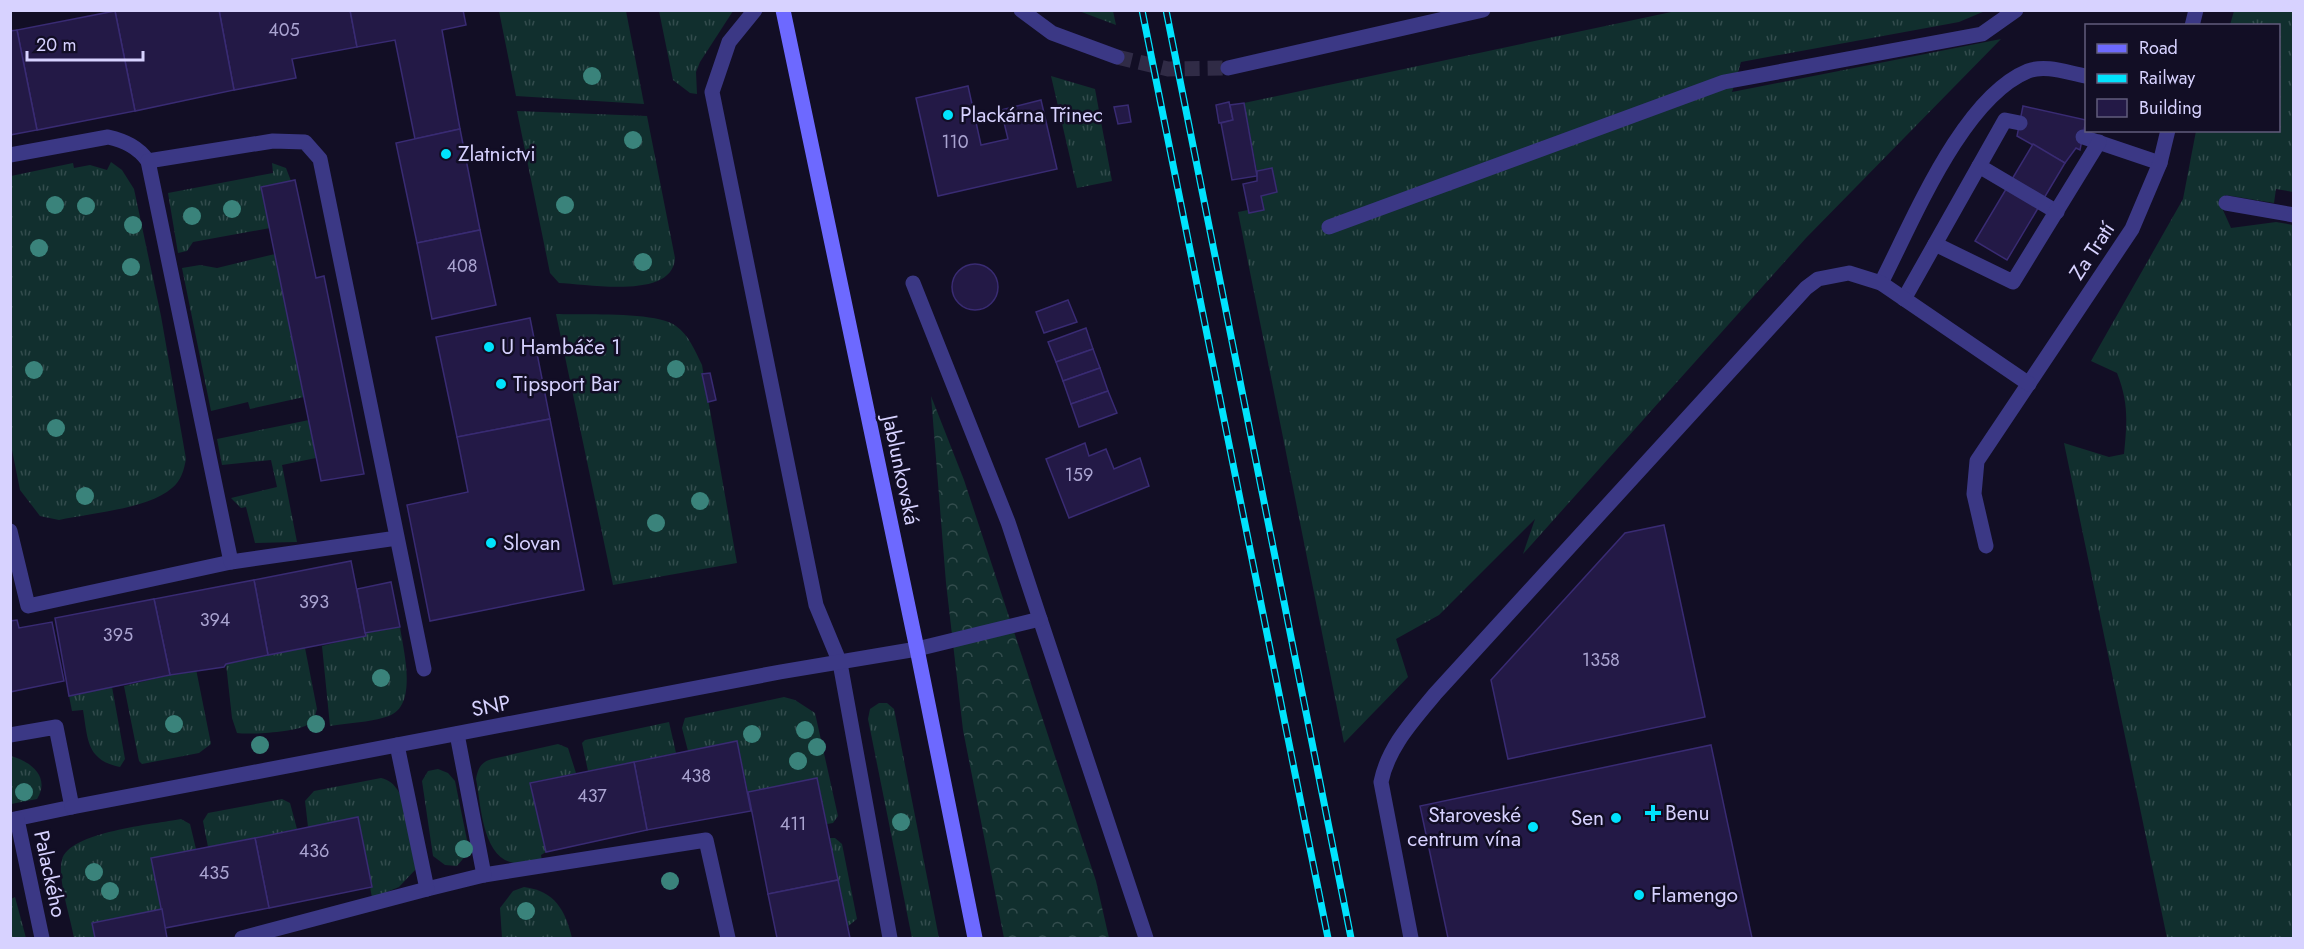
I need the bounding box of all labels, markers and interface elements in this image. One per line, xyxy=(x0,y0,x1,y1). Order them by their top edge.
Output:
house number: 405 xyxy=(268,17,300,43)
scale bar xyxy=(27,24,142,62)
legend xyxy=(2085,24,2280,132)
text: 20 m xyxy=(36,32,76,58)
text: Road xyxy=(2139,35,2178,61)
text: Railway xyxy=(2139,65,2195,91)
text: Building xyxy=(2139,95,2202,121)
place label: Plackárna Třinec xyxy=(960,100,1103,130)
marker: Plackárna Třinec xyxy=(941,108,955,122)
house number: 110 xyxy=(942,129,969,155)
place label: Zlatnictvi xyxy=(458,139,536,169)
marker: Zlatnictvi xyxy=(439,147,453,161)
street label: Za Tratí xyxy=(2062,215,2123,286)
house number: 408 xyxy=(446,253,478,279)
place label: U Hambáče 1 xyxy=(501,332,621,362)
marker: U Hambáče 1 xyxy=(482,340,496,354)
place label: Tipsport Bar xyxy=(513,369,620,399)
marker: Tipsport Bar xyxy=(494,377,508,391)
street label: Jablunkovská xyxy=(874,410,927,528)
house number: 159 xyxy=(1065,462,1093,488)
place label: Slovan xyxy=(503,528,561,558)
marker: Slovan xyxy=(484,536,498,550)
house number: 393 xyxy=(299,589,329,615)
house number: 394 xyxy=(200,607,230,633)
house number: 395 xyxy=(103,622,133,648)
house number: 1358 xyxy=(1582,647,1620,673)
street label: SNP xyxy=(469,688,513,724)
house number: 438 xyxy=(681,763,711,789)
house number: 437 xyxy=(577,783,607,809)
place label: Benu xyxy=(1665,798,1710,828)
place label: Staroveské centrum vína xyxy=(1407,800,1521,854)
place label: Sen xyxy=(1571,803,1604,833)
marker: Benu xyxy=(1646,806,1660,820)
house number: 411 xyxy=(780,811,806,837)
marker: Sen xyxy=(1609,811,1623,825)
marker: Staroveské centrum vína xyxy=(1526,820,1540,834)
street label: Palackého xyxy=(26,828,74,920)
house number: 436 xyxy=(299,838,329,864)
house number: 435 xyxy=(199,860,229,886)
place label: Flamengo xyxy=(1651,880,1738,910)
marker: Flamengo xyxy=(1632,888,1646,902)

